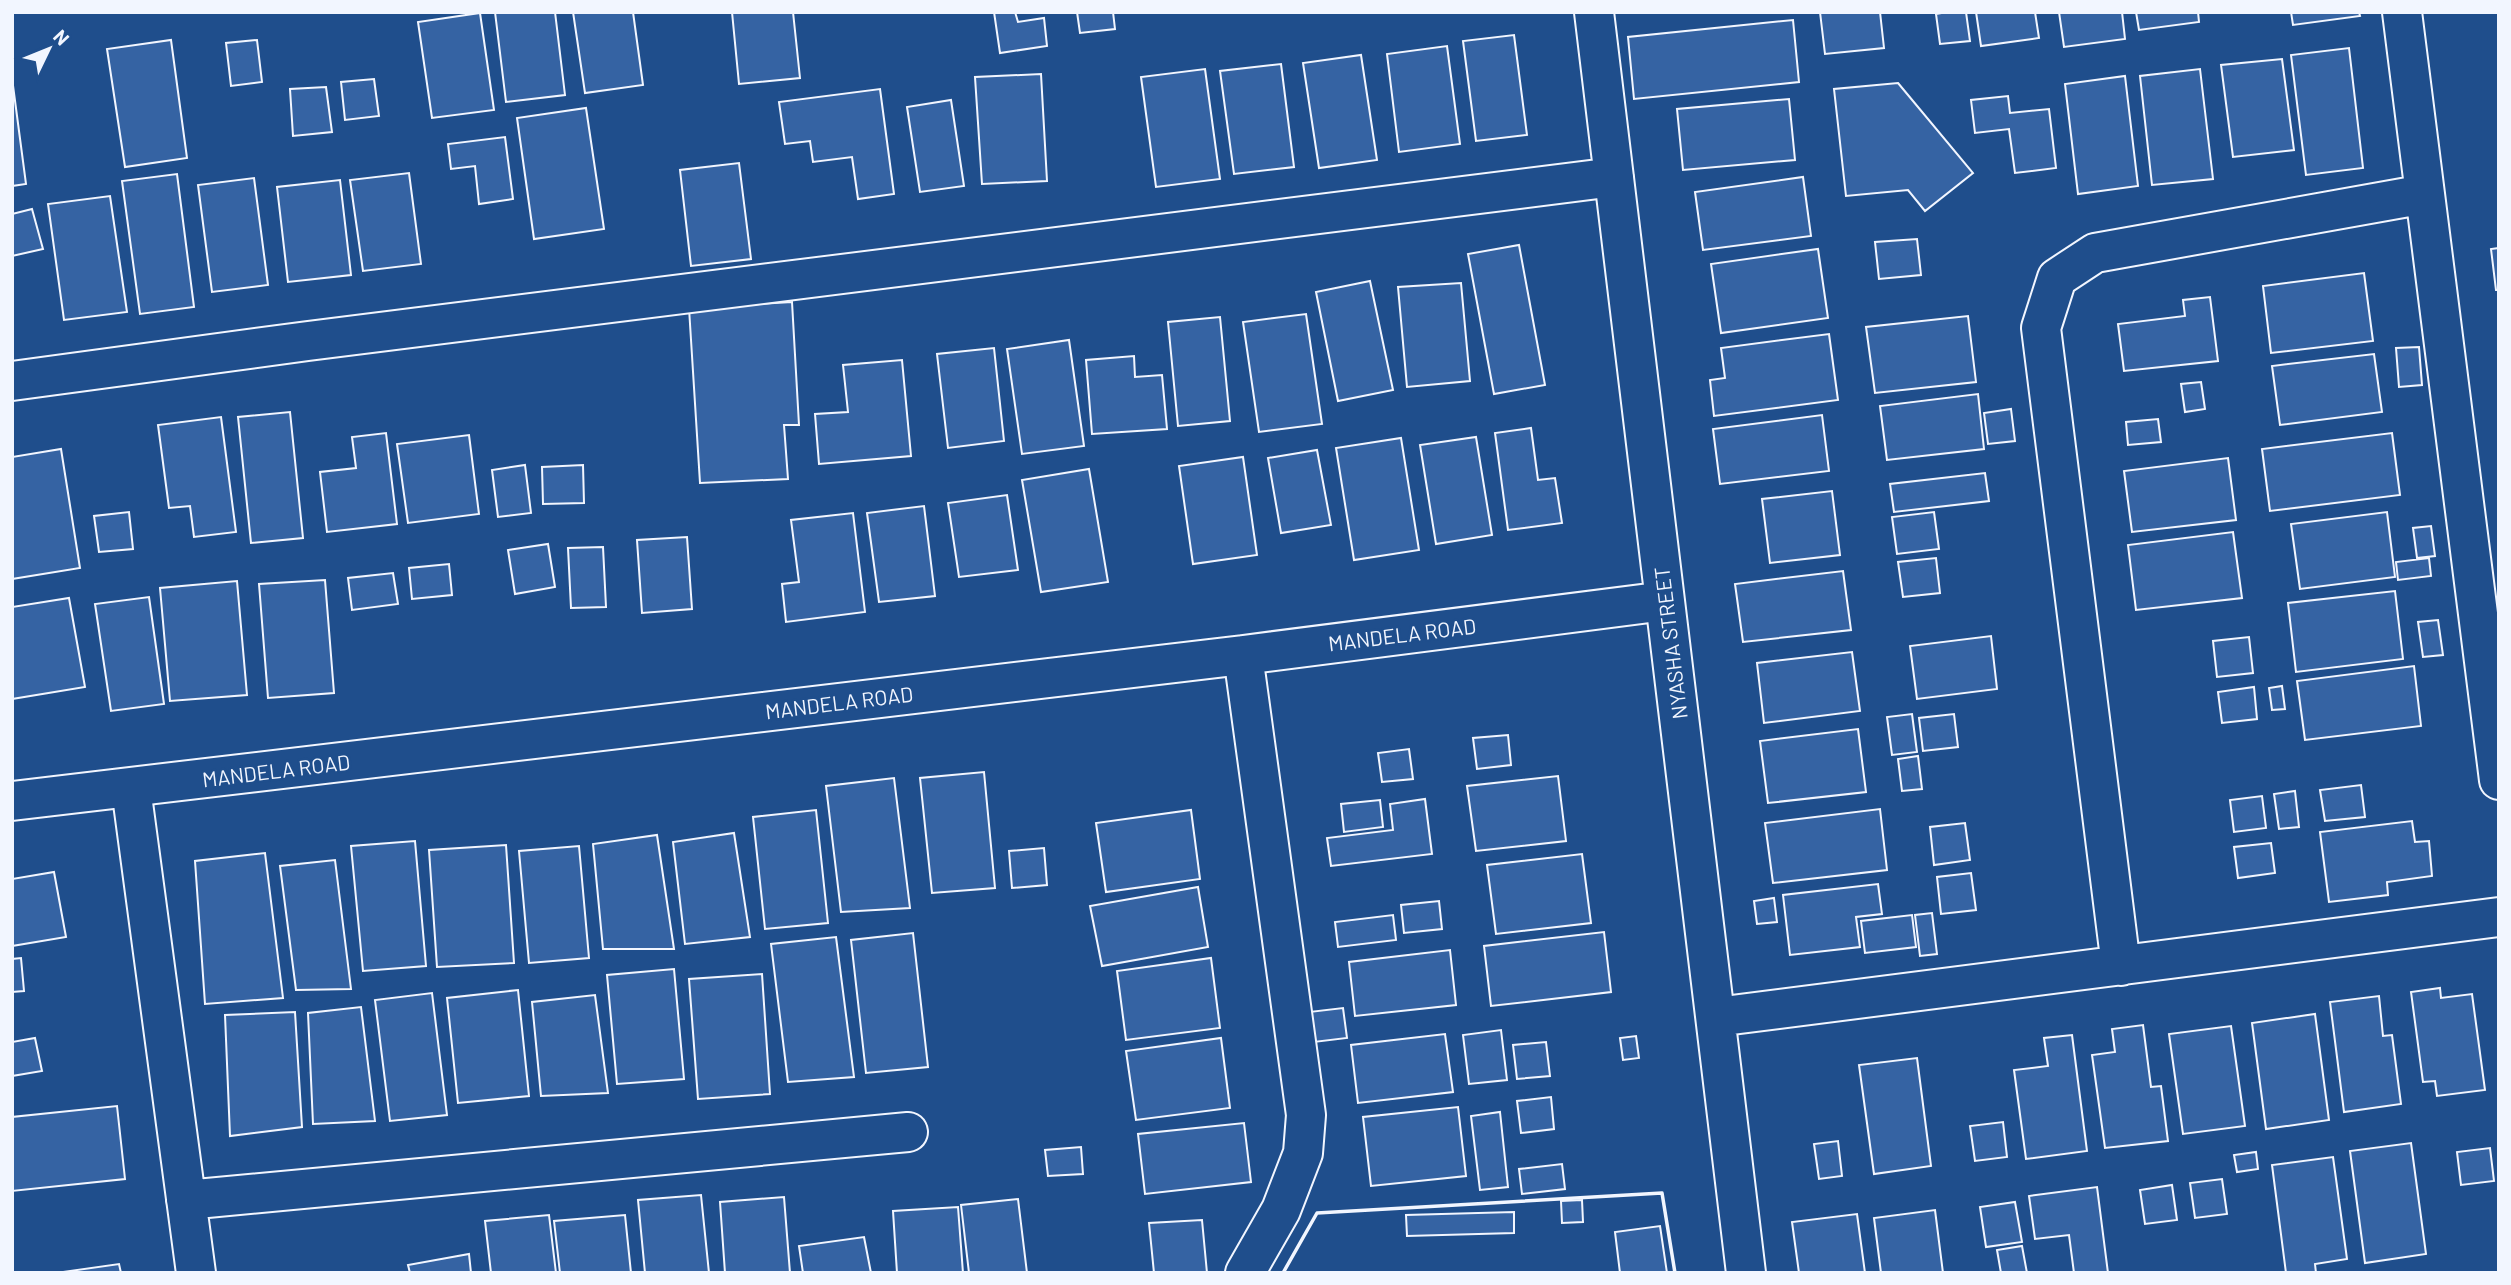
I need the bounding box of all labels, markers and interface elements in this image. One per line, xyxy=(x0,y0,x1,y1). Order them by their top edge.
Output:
north arrow xyxy=(14,14,84,84)
text: N xyxy=(49,25,75,50)
street label: NYASHA STREET xyxy=(1648,565,1692,721)
street label: MANDELA ROAD xyxy=(1327,613,1477,655)
street label: MANDELA ROAD xyxy=(764,681,914,723)
street label: MANDELA ROAD xyxy=(201,749,351,791)

